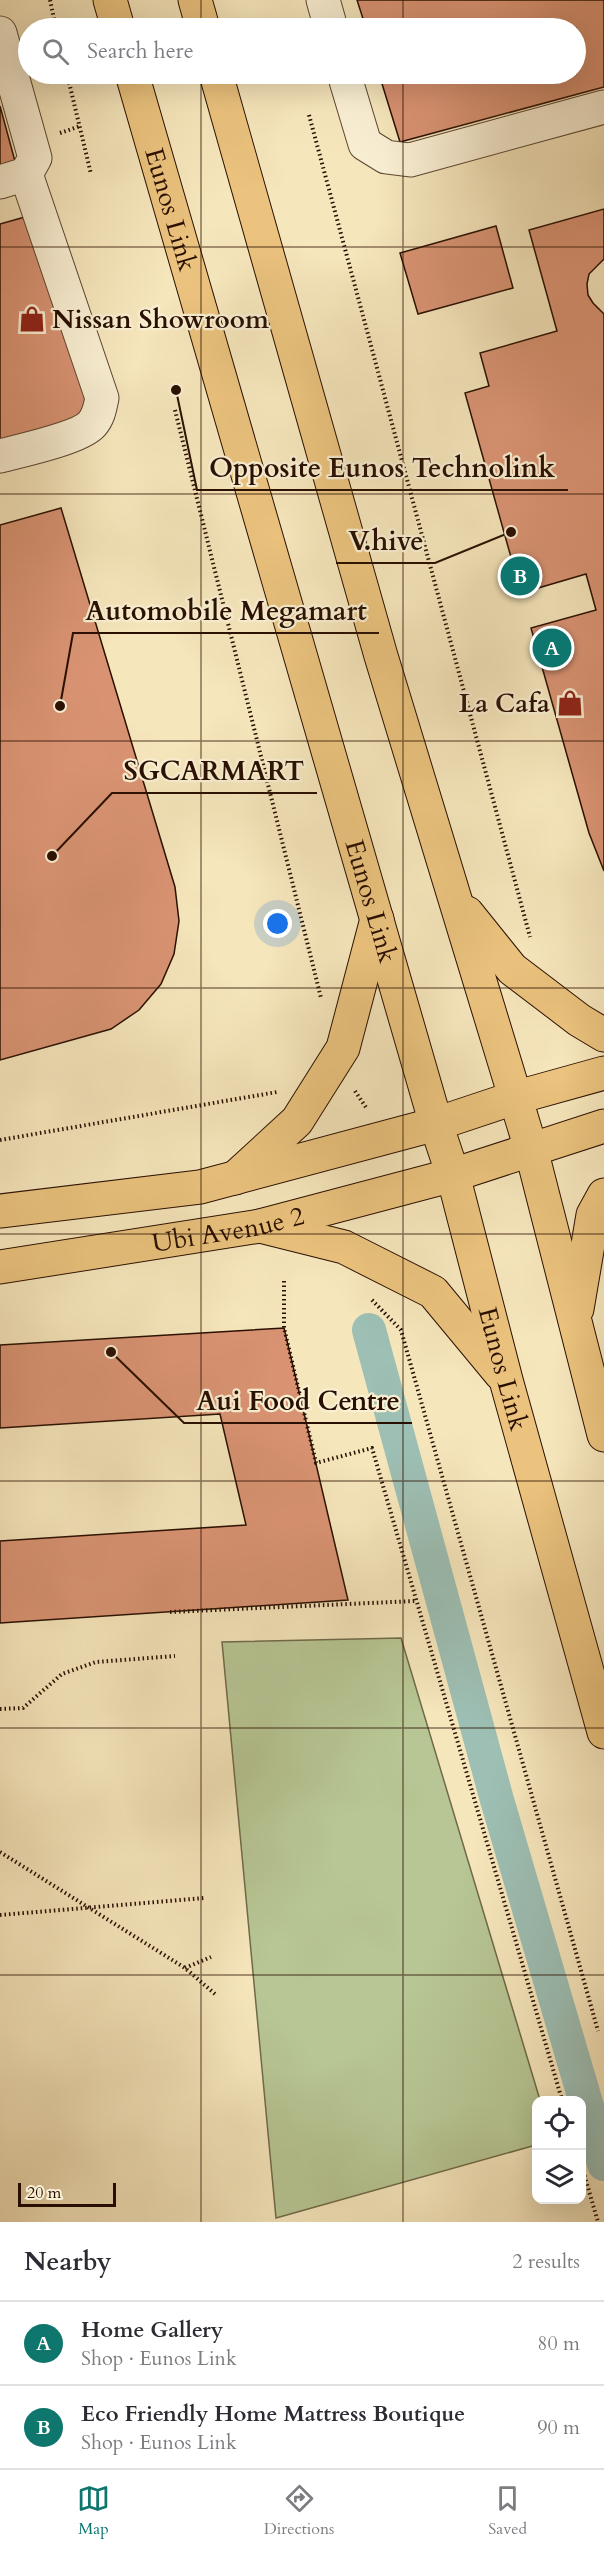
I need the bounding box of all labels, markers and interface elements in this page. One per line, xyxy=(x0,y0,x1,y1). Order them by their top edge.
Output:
search box xyxy=(18,18,586,84)
icon: search xyxy=(39,35,72,68)
text: Search here xyxy=(87,36,194,66)
street label: Eunos Link xyxy=(136,144,205,275)
place label: Nissan Showroom xyxy=(52,302,269,337)
shop icon: Nissan Showroom xyxy=(17,304,47,334)
callout: Opposite Eunos Technolink xyxy=(197,445,568,490)
text: Opposite Eunos Technolink xyxy=(209,450,555,487)
callout: V.hive xyxy=(336,518,435,563)
text: V.hive xyxy=(348,523,424,560)
pin: B xyxy=(500,554,540,598)
callout: Automobile Megamart xyxy=(73,588,379,633)
text: Automobile Megamart xyxy=(85,593,367,630)
pin: A xyxy=(532,626,572,670)
place label: La Cafa xyxy=(459,686,550,721)
shop icon: La Cafa xyxy=(555,688,585,718)
callout: SGCARMART xyxy=(112,748,317,793)
text: SGCARMART xyxy=(124,753,304,790)
street label: Eunos Link xyxy=(337,835,405,967)
your location xyxy=(263,909,292,938)
street label: Ubi Avenue 2 xyxy=(149,1198,308,1261)
street label: Eunos Link xyxy=(470,1303,536,1435)
callout: Aui Food Centre xyxy=(184,1378,412,1423)
text: Aui Food Centre xyxy=(196,1383,400,1420)
map controls xyxy=(532,2096,586,2204)
button: locate xyxy=(532,2096,586,2150)
button: layers xyxy=(532,2150,586,2204)
scale bar xyxy=(18,2180,116,2208)
text: 20 m xyxy=(27,2182,61,2204)
text: Nearby xyxy=(24,2244,112,2279)
text: 2 results xyxy=(512,2248,580,2275)
text: Home Gallery xyxy=(81,2315,223,2345)
text: A xyxy=(36,2330,51,2357)
text: 80 m xyxy=(537,2330,580,2357)
text: Shop · Eunos Link xyxy=(81,2345,237,2372)
text: Eco Friendly Home Mattress Boutique xyxy=(81,2399,465,2429)
text: B xyxy=(36,2414,51,2441)
text: 90 m xyxy=(537,2414,580,2441)
text: Shop · Eunos Link xyxy=(81,2429,237,2456)
tab: Map xyxy=(77,2482,110,2540)
tab: Directions xyxy=(264,2482,334,2540)
tab: Saved xyxy=(488,2482,527,2540)

